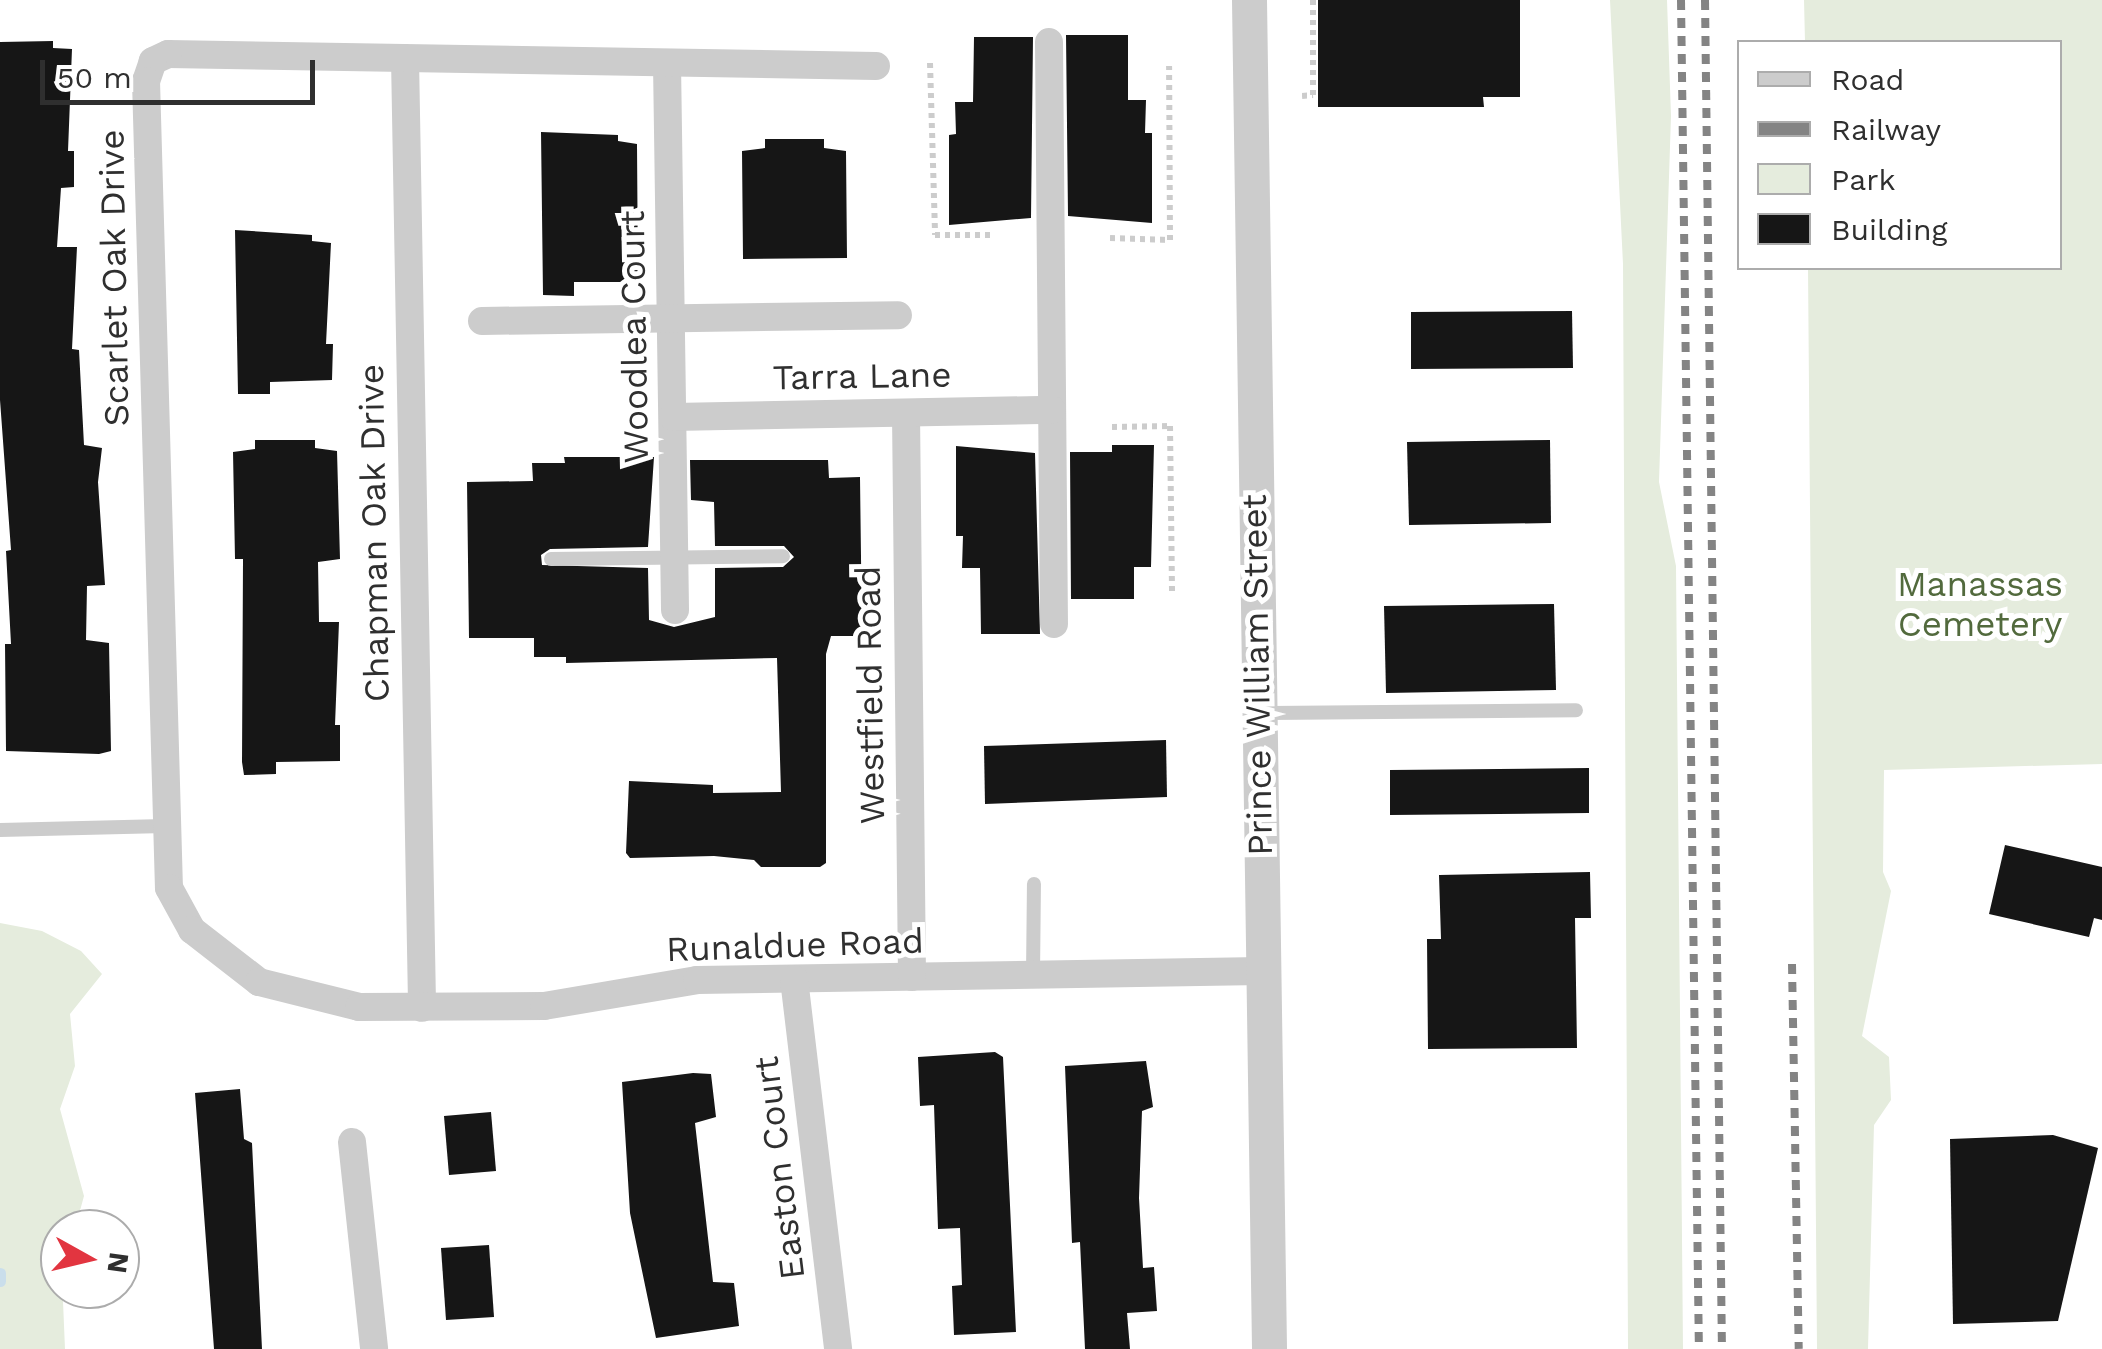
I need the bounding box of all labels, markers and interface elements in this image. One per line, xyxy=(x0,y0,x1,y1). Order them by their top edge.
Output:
scale bar xyxy=(45,40,320,102)
legend xyxy=(1737,40,2062,270)
text: 50 m xyxy=(57,60,132,95)
text: Road xyxy=(1831,62,1904,97)
text: Railway xyxy=(1831,112,1941,147)
street label: Scarlet Oak Drive xyxy=(90,129,138,427)
text: Park xyxy=(1831,162,1896,197)
street label: Woodlea Court xyxy=(611,210,657,464)
text: Building xyxy=(1831,212,1948,247)
street label: Tarra Lane xyxy=(772,353,952,399)
street label: Chapman Oak Drive xyxy=(350,363,398,703)
street label: Prince William Street xyxy=(1233,493,1281,857)
park label: Manassas Cemetery xyxy=(1897,563,2063,645)
street label: Westfield Road xyxy=(847,565,893,825)
street label: Runaldue Road xyxy=(665,920,925,970)
street label: Easton Court xyxy=(744,1054,814,1282)
north arrow xyxy=(40,1209,140,1309)
text: N xyxy=(100,1250,136,1276)

